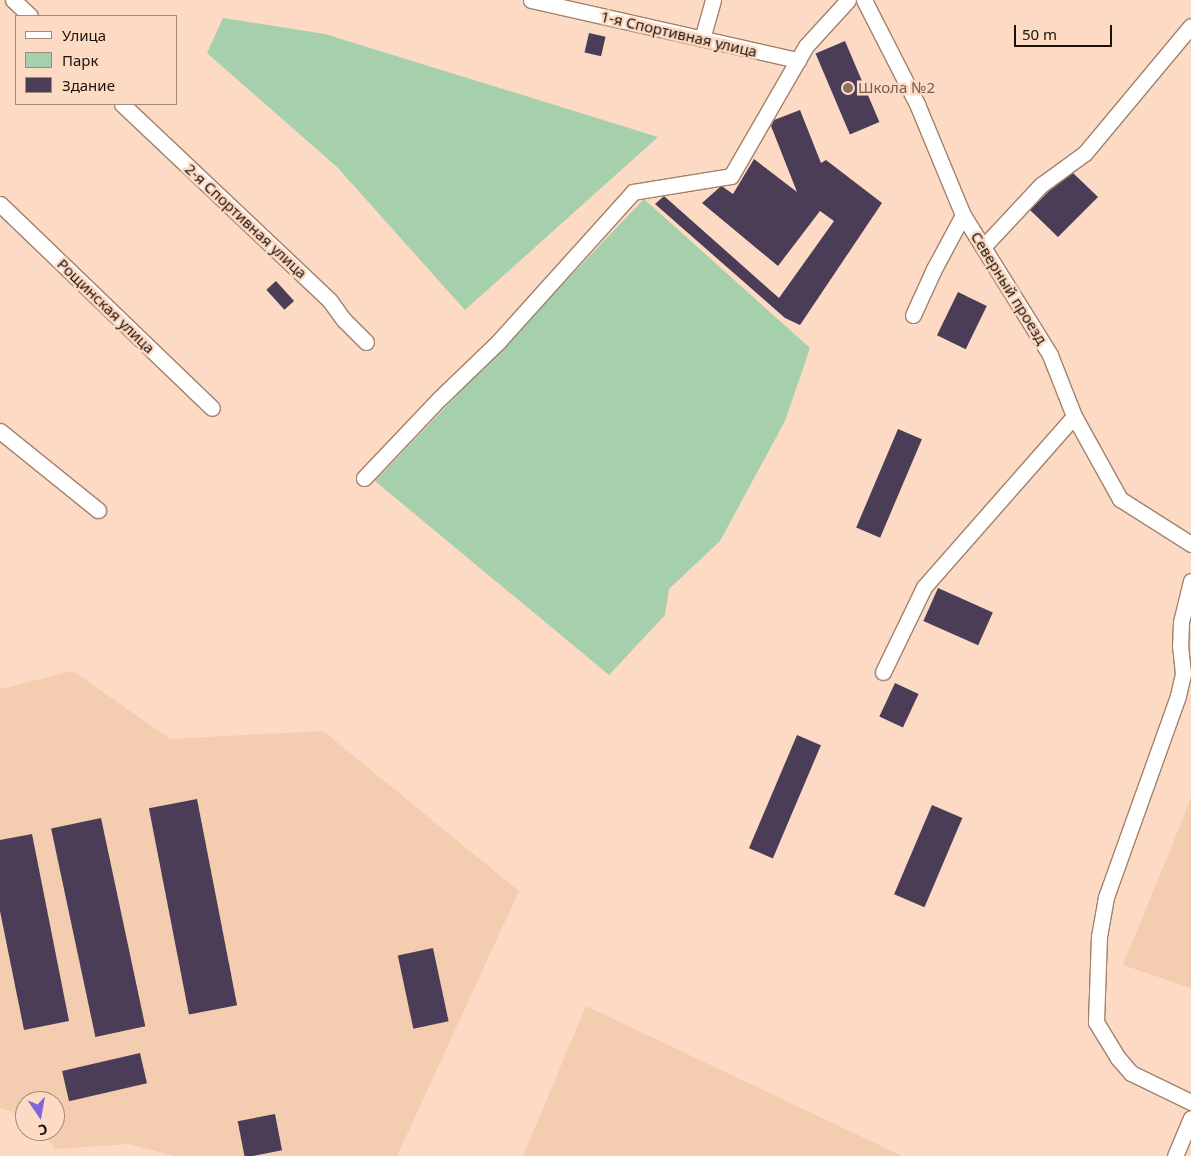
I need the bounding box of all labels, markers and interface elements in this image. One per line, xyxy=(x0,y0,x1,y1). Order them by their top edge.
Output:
street label: 1-я Спортивная улица xyxy=(599,7,759,61)
legend xyxy=(15,15,178,105)
scale bar xyxy=(1016,15,1114,47)
text: 50 m xyxy=(1022,24,1057,44)
text: Улица xyxy=(62,25,106,45)
text: Парк xyxy=(62,50,98,70)
text: Здание xyxy=(62,75,115,95)
place label: Школа №2 xyxy=(858,79,935,97)
marker: Школа №2 xyxy=(842,82,854,94)
street label: 2-я Спортивная улица xyxy=(181,160,311,282)
street label: Северный проезд xyxy=(967,228,1051,348)
street label: Рощинская улица xyxy=(54,255,158,357)
north arrow xyxy=(15,1091,65,1141)
text: С xyxy=(37,1120,49,1140)

